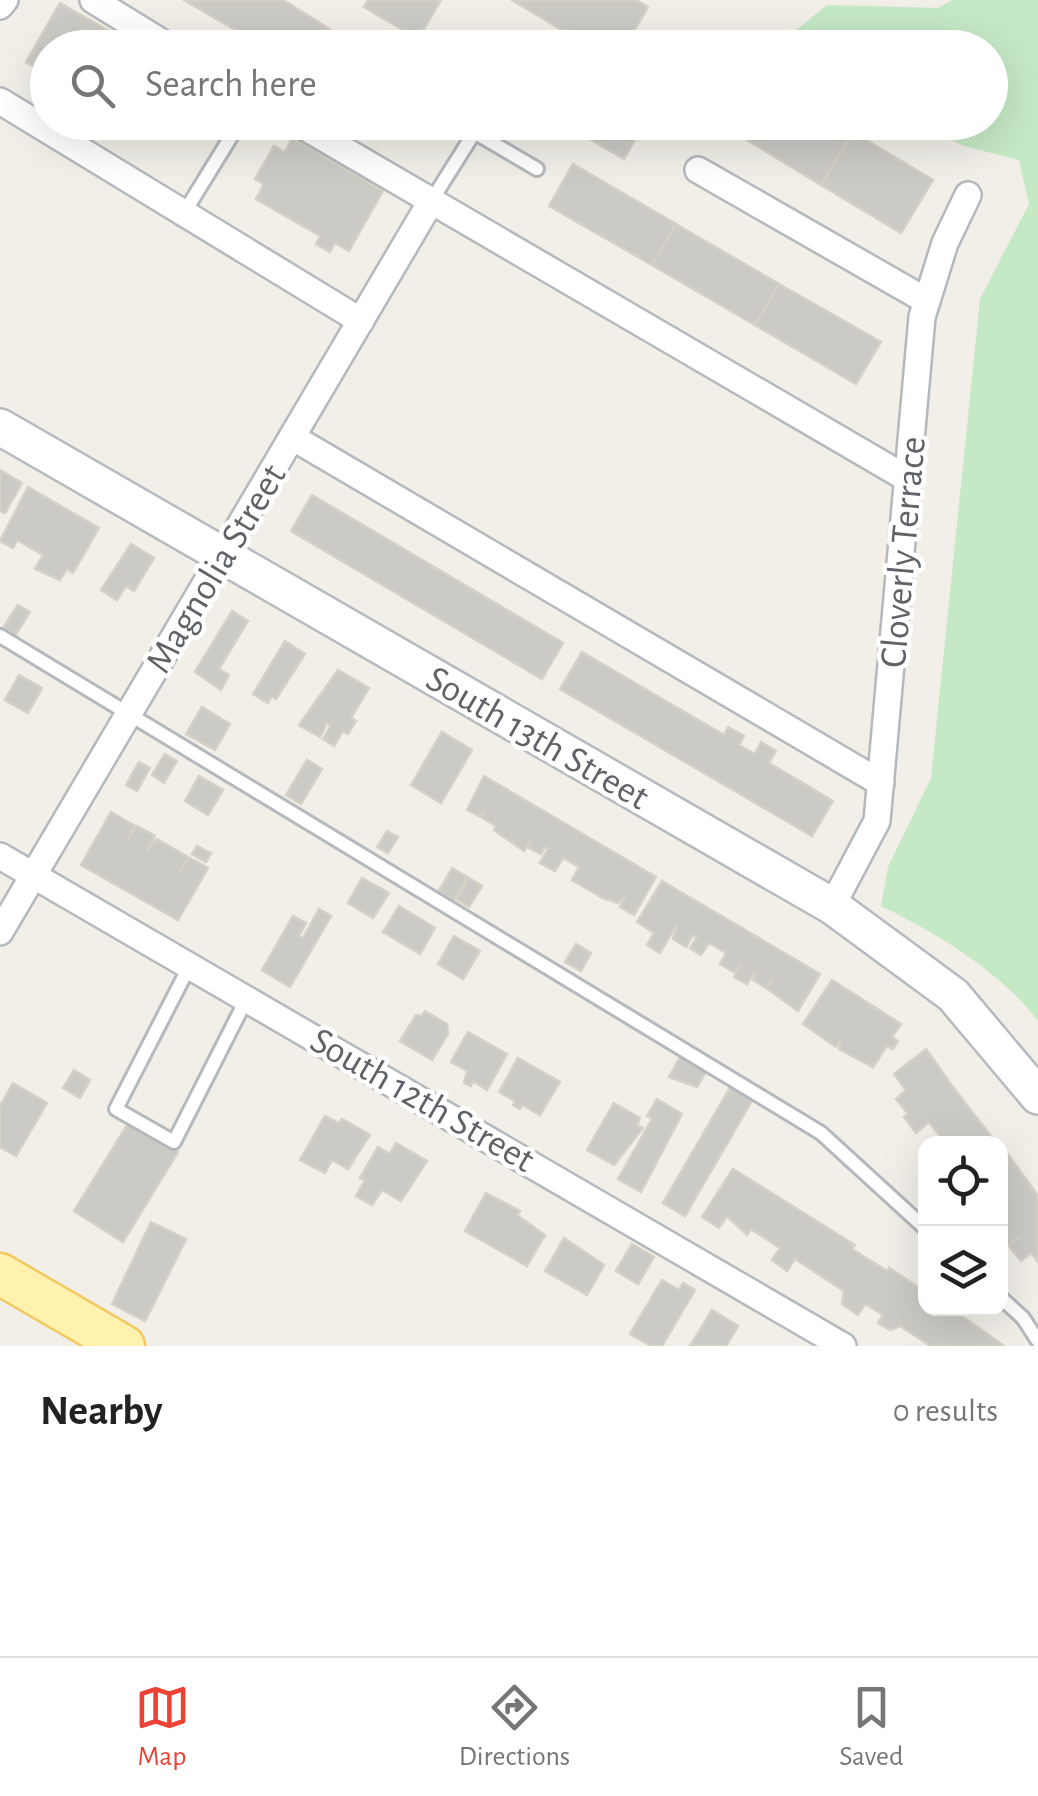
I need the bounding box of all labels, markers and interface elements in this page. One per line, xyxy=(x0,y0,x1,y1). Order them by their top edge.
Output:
search box xyxy=(30,30,1008,140)
icon: search xyxy=(65,58,120,113)
text: Search here xyxy=(145,66,317,104)
street label: Cloverly Terrace xyxy=(875,435,933,669)
street label: Magnolia Street xyxy=(140,458,294,680)
street label: South 13th Street xyxy=(419,660,655,818)
street label: South 12th Street xyxy=(304,1021,540,1180)
map controls xyxy=(918,1136,1008,1316)
button: locate xyxy=(918,1136,1008,1226)
button: layers xyxy=(918,1226,1008,1316)
text: Nearby xyxy=(40,1390,163,1432)
text: 0 results xyxy=(893,1395,998,1427)
tab: Map xyxy=(135,1680,190,1774)
tab: Directions xyxy=(459,1680,570,1774)
tab: Saved xyxy=(839,1680,903,1774)

